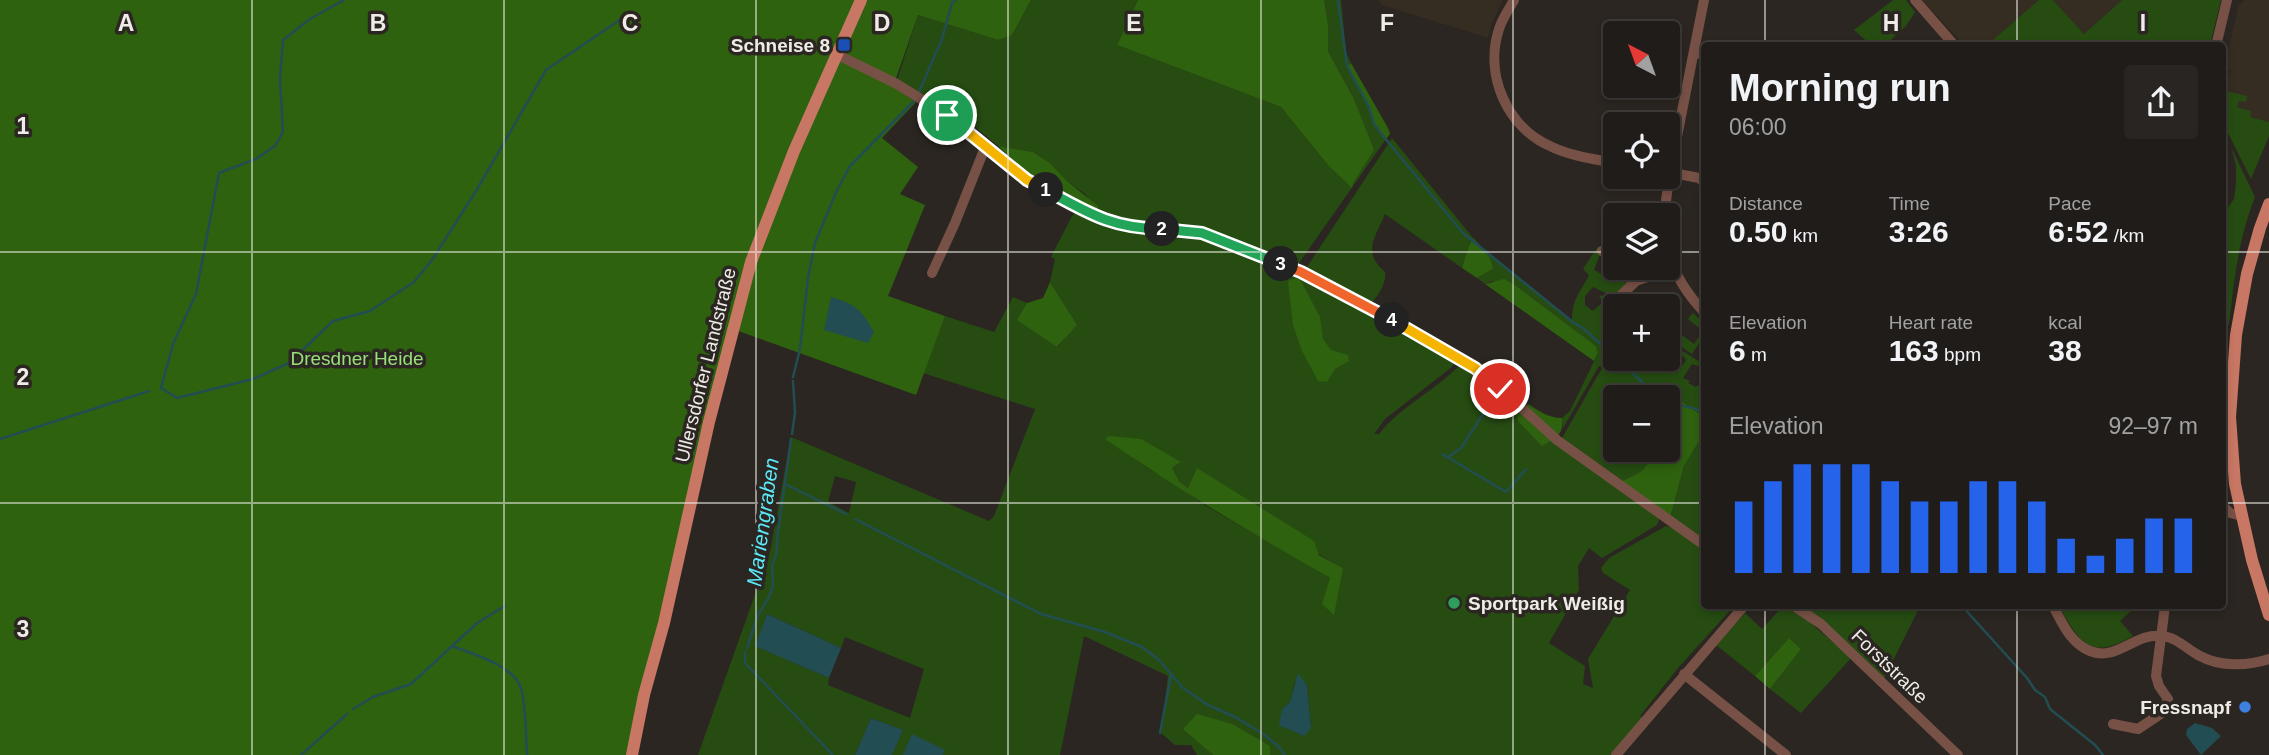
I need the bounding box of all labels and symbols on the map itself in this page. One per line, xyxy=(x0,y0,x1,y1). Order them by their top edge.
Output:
text: A xyxy=(118,10,134,36)
text: B xyxy=(370,10,386,36)
text: C xyxy=(622,10,638,36)
text: D xyxy=(874,10,890,36)
text: E xyxy=(1126,10,1142,36)
text: F xyxy=(1380,10,1394,36)
text: H xyxy=(1883,10,1899,36)
text: I xyxy=(2140,10,2146,36)
north arrow xyxy=(1603,21,1680,98)
place label: Schneise 8 xyxy=(731,35,830,56)
marker: Schneise 8 xyxy=(836,37,852,53)
pin xyxy=(917,85,977,145)
text: 1 xyxy=(17,113,30,139)
pin: 1 xyxy=(1028,172,1064,208)
pin: 2 xyxy=(1144,212,1180,246)
pin: 3 xyxy=(1264,246,1298,282)
street label: Ullersdorfer Landstraße xyxy=(671,266,740,464)
pin: 4 xyxy=(1374,302,1410,338)
park label: Dresdner Heide xyxy=(290,348,424,369)
pin xyxy=(1470,359,1530,419)
text: 2 xyxy=(17,364,29,390)
water label: Mariengraben xyxy=(742,456,783,588)
place label: Sportpark Weißig xyxy=(1468,593,1625,614)
marker: Sportpark Weißig xyxy=(1446,595,1462,611)
text: 3 xyxy=(17,616,29,642)
street label: Forststraße xyxy=(1847,625,1932,708)
place label: Fressnapf xyxy=(2140,697,2232,718)
marker: Fressnapf xyxy=(2237,699,2253,715)

